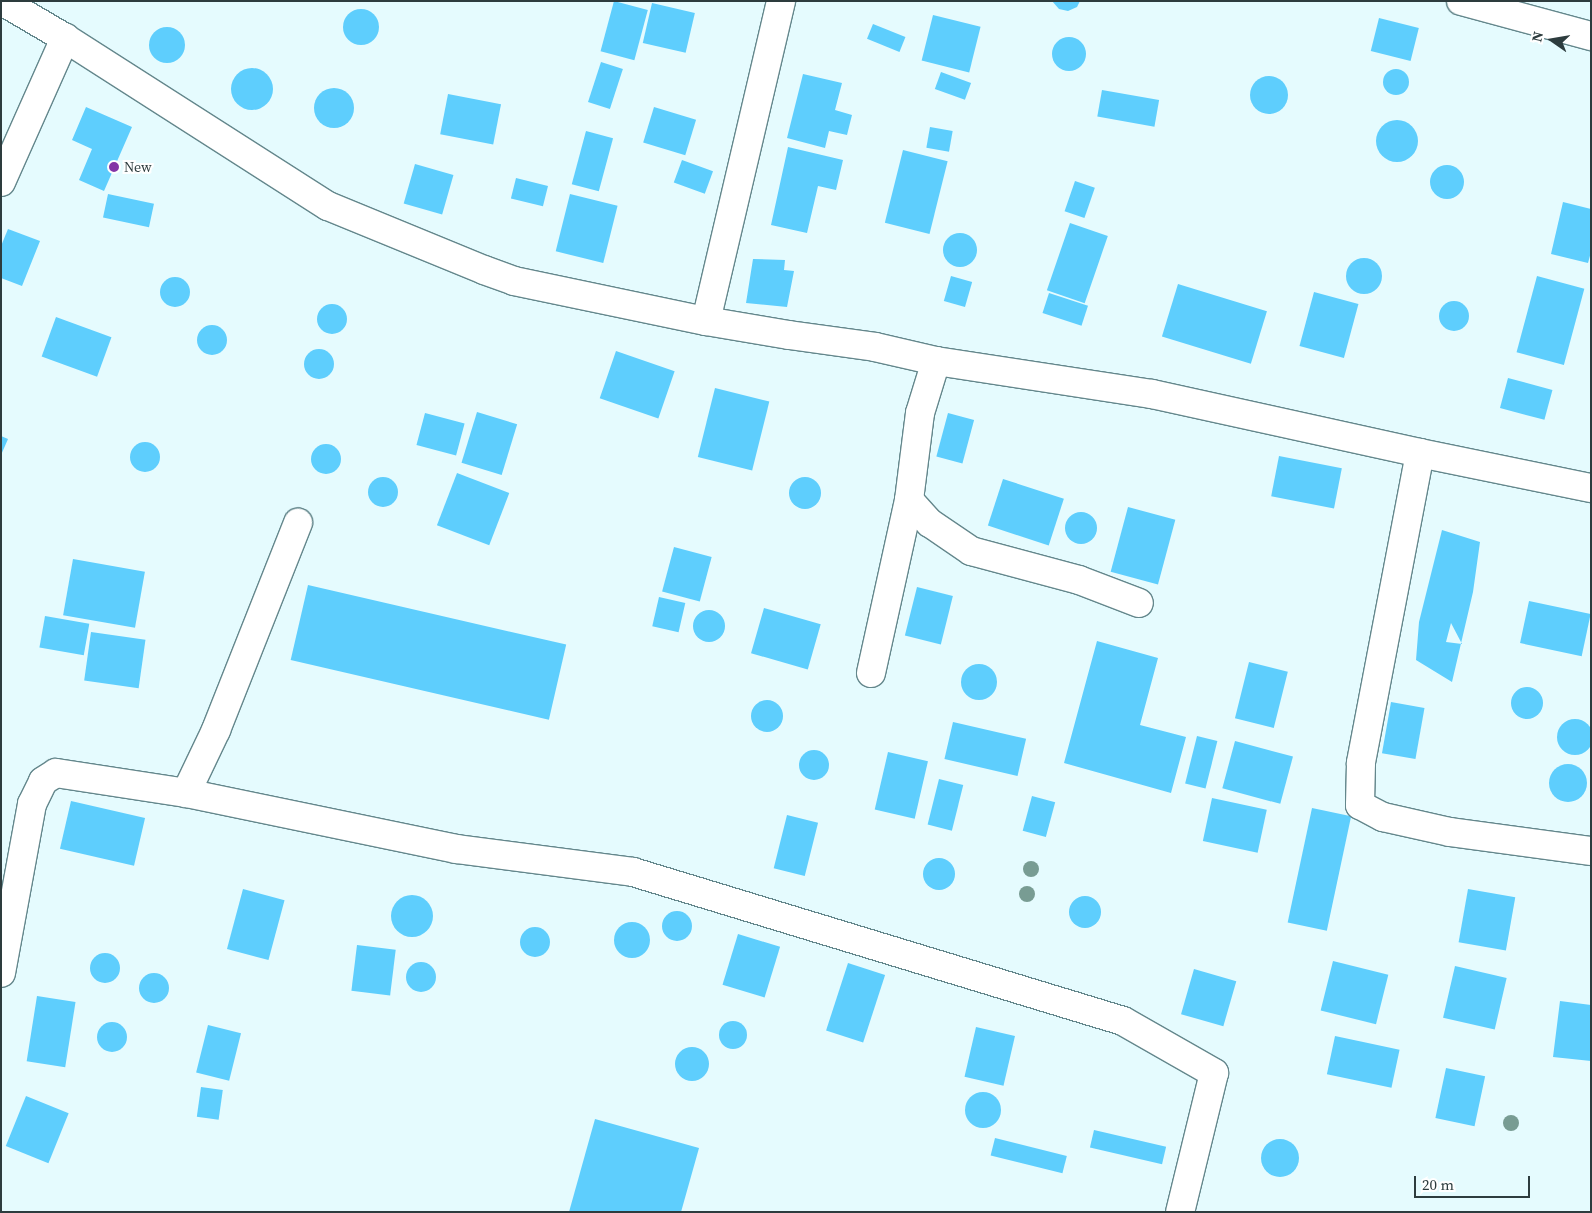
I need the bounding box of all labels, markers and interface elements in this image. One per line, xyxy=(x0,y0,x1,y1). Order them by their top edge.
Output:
north arrow xyxy=(1527,15,1577,65)
text: N xyxy=(1526,29,1548,44)
place label: New xyxy=(124,159,152,175)
marker: New xyxy=(108,161,120,173)
scale bar xyxy=(1417,1166,1533,1198)
text: 20 m xyxy=(1422,1174,1454,1195)

